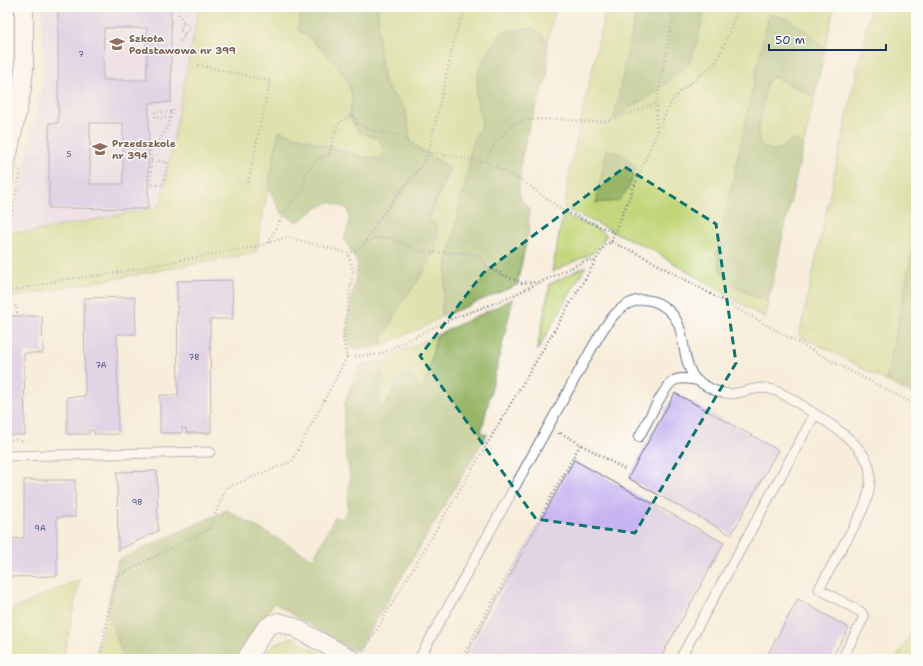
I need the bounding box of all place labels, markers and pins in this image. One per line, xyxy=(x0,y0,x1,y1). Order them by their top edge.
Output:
place label: Szkoła Podstawowa nr 399 xyxy=(129,32,236,57)
school or university icon: Szkoła Podstawowa nr 399 xyxy=(108,35,126,53)
place label: Przedszkole nr 394 xyxy=(112,137,176,162)
school or university icon: Przedszkole nr 394 xyxy=(91,140,109,158)

